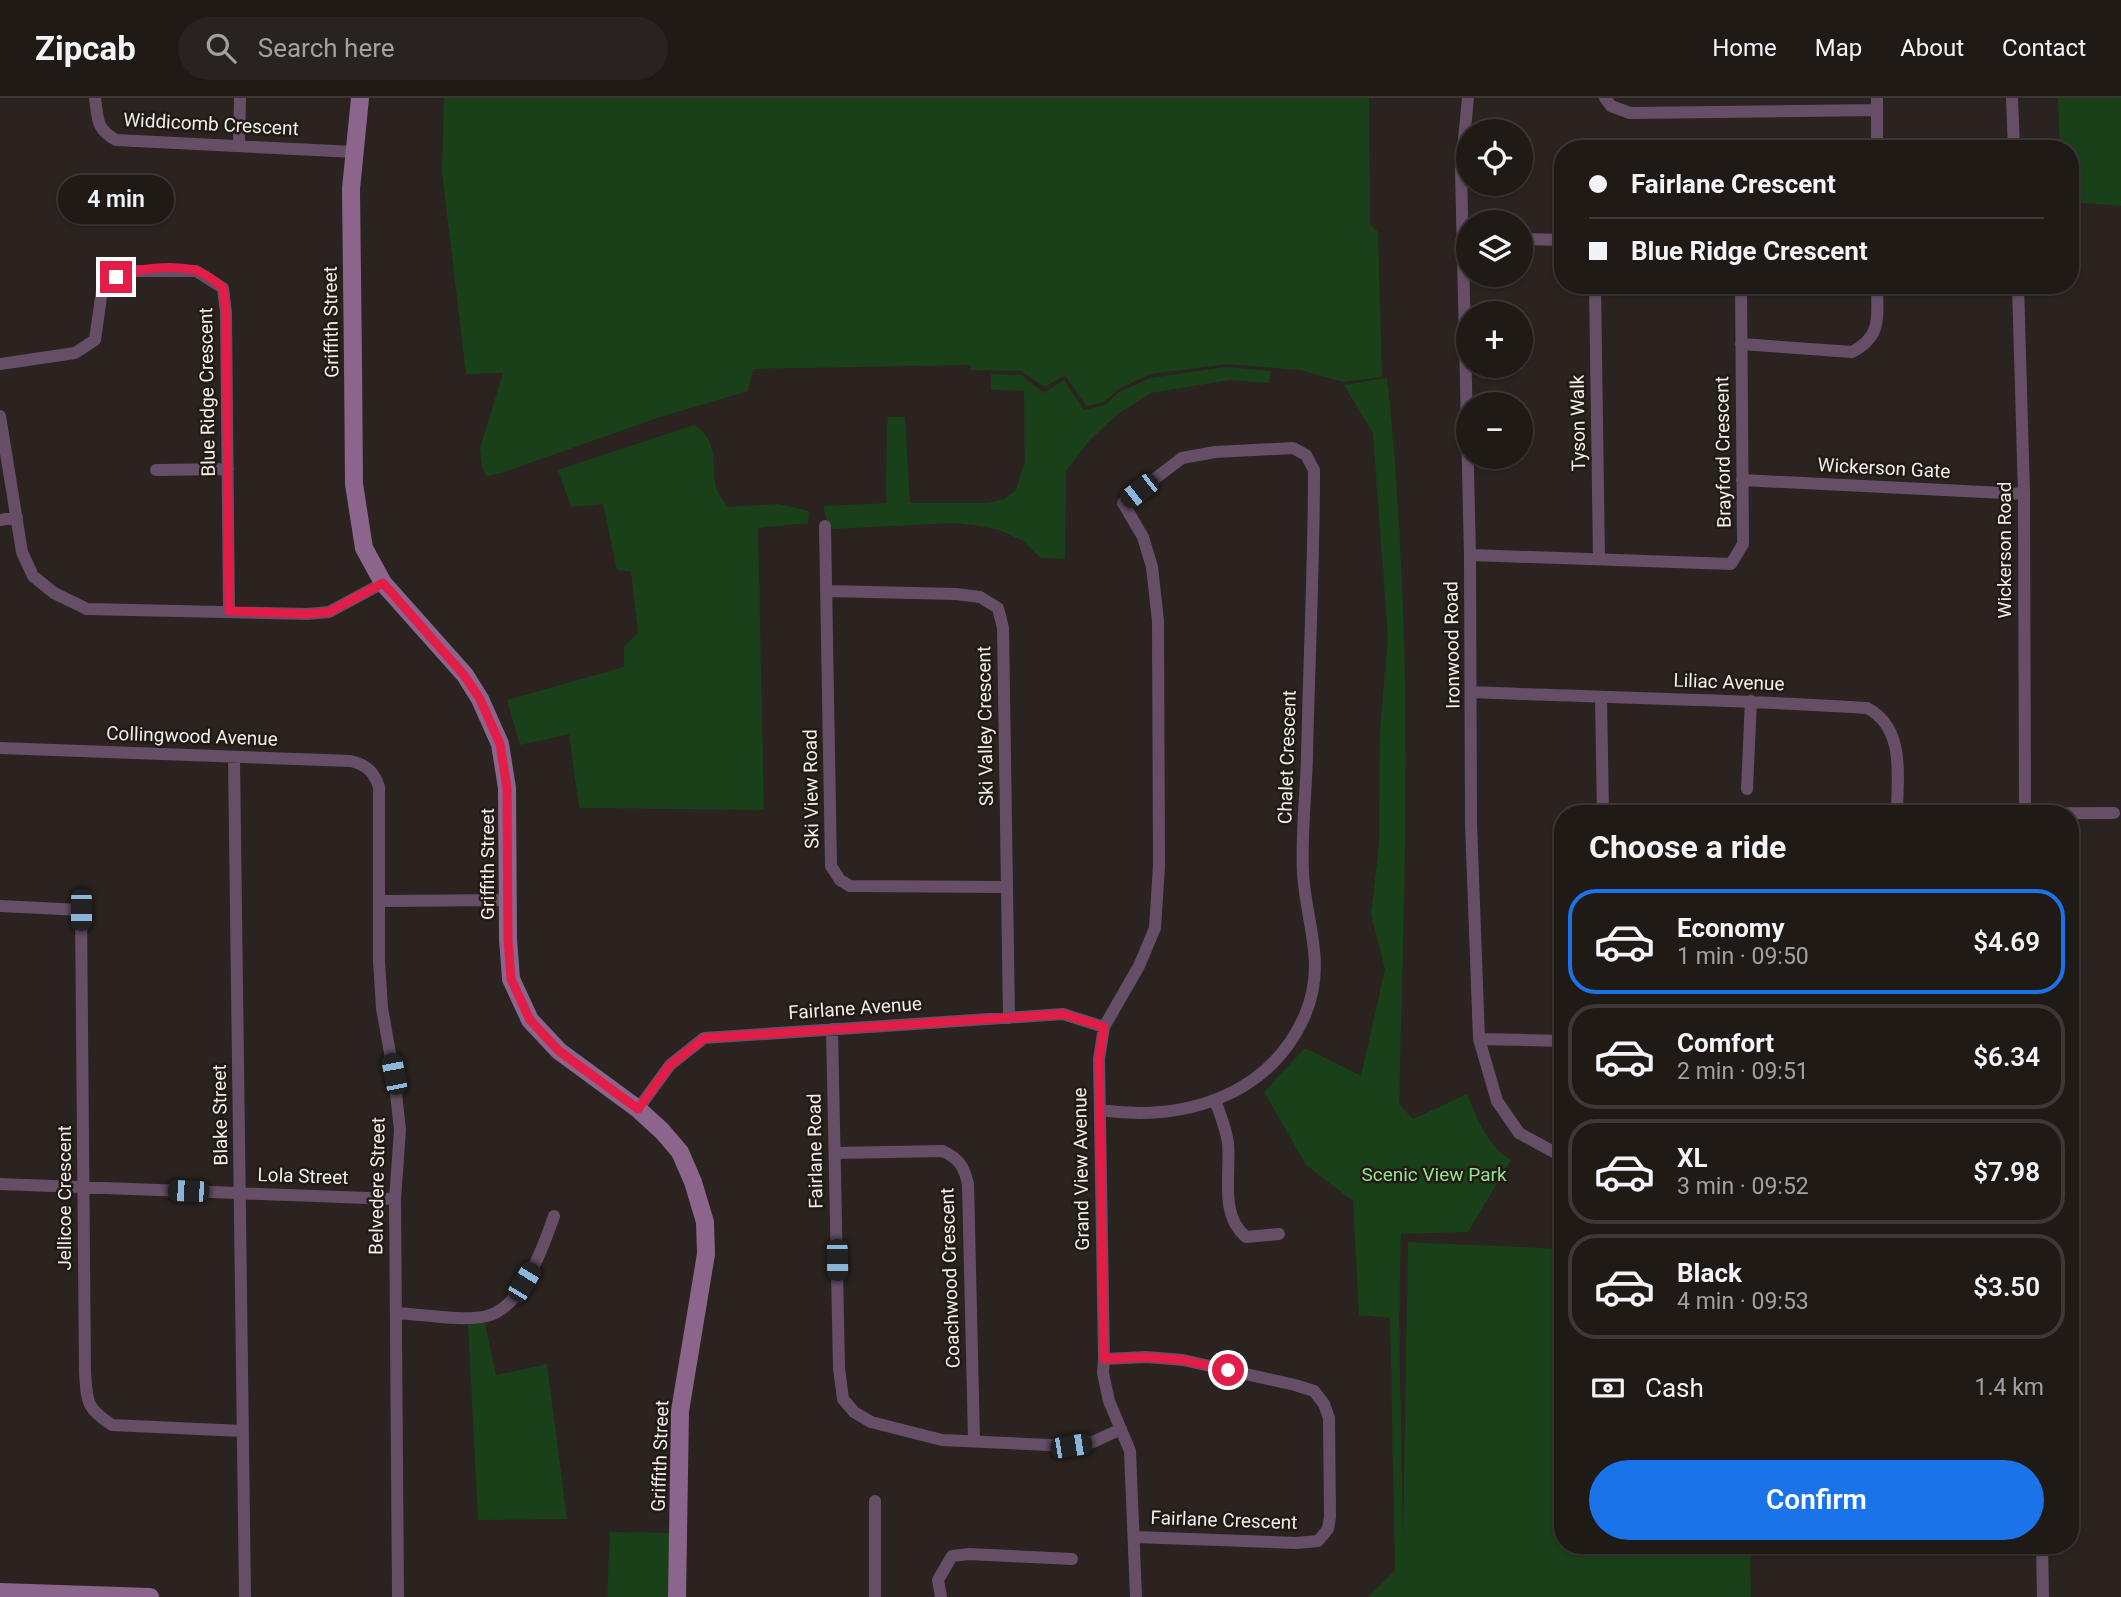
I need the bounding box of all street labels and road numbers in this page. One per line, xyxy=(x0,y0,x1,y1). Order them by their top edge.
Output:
street label: Widdicomb Crescent xyxy=(123,108,299,140)
street label: Griffith Street xyxy=(319,266,343,378)
street label: Blue Ridge Crescent xyxy=(194,307,220,477)
street label: Tyson Walk xyxy=(1566,374,1590,472)
street label: Brayford Crescent xyxy=(1710,376,1736,528)
street label: Wickerson Gate xyxy=(1817,453,1951,483)
street label: Wickerson Road xyxy=(1993,482,2016,618)
street label: Ironwood Road xyxy=(1439,581,1465,709)
street label: Ski Valley Crescent xyxy=(972,646,998,806)
street label: Liliac Avenue xyxy=(1673,669,1785,695)
street label: Chalet Crescent xyxy=(1273,690,1301,824)
street label: Collingwood Avenue xyxy=(106,722,278,750)
street label: Ski View Road xyxy=(798,729,824,849)
street label: Griffith Street xyxy=(476,808,499,920)
street label: Fairlane Avenue xyxy=(787,992,923,1024)
street label: Blake Street xyxy=(208,1064,232,1166)
street label: Grand View Avenue xyxy=(1068,1087,1094,1251)
street label: Fairlane Road xyxy=(802,1093,828,1209)
street label: Belvedere Street xyxy=(364,1117,390,1255)
street label: Jellicoe Crescent xyxy=(53,1125,76,1271)
street label: Lola Street xyxy=(257,1163,349,1189)
street label: Coachwood Crescent xyxy=(935,1187,965,1369)
street label: Griffith Street xyxy=(647,1400,673,1512)
street label: Fairlane Crescent xyxy=(1150,1506,1298,1534)

